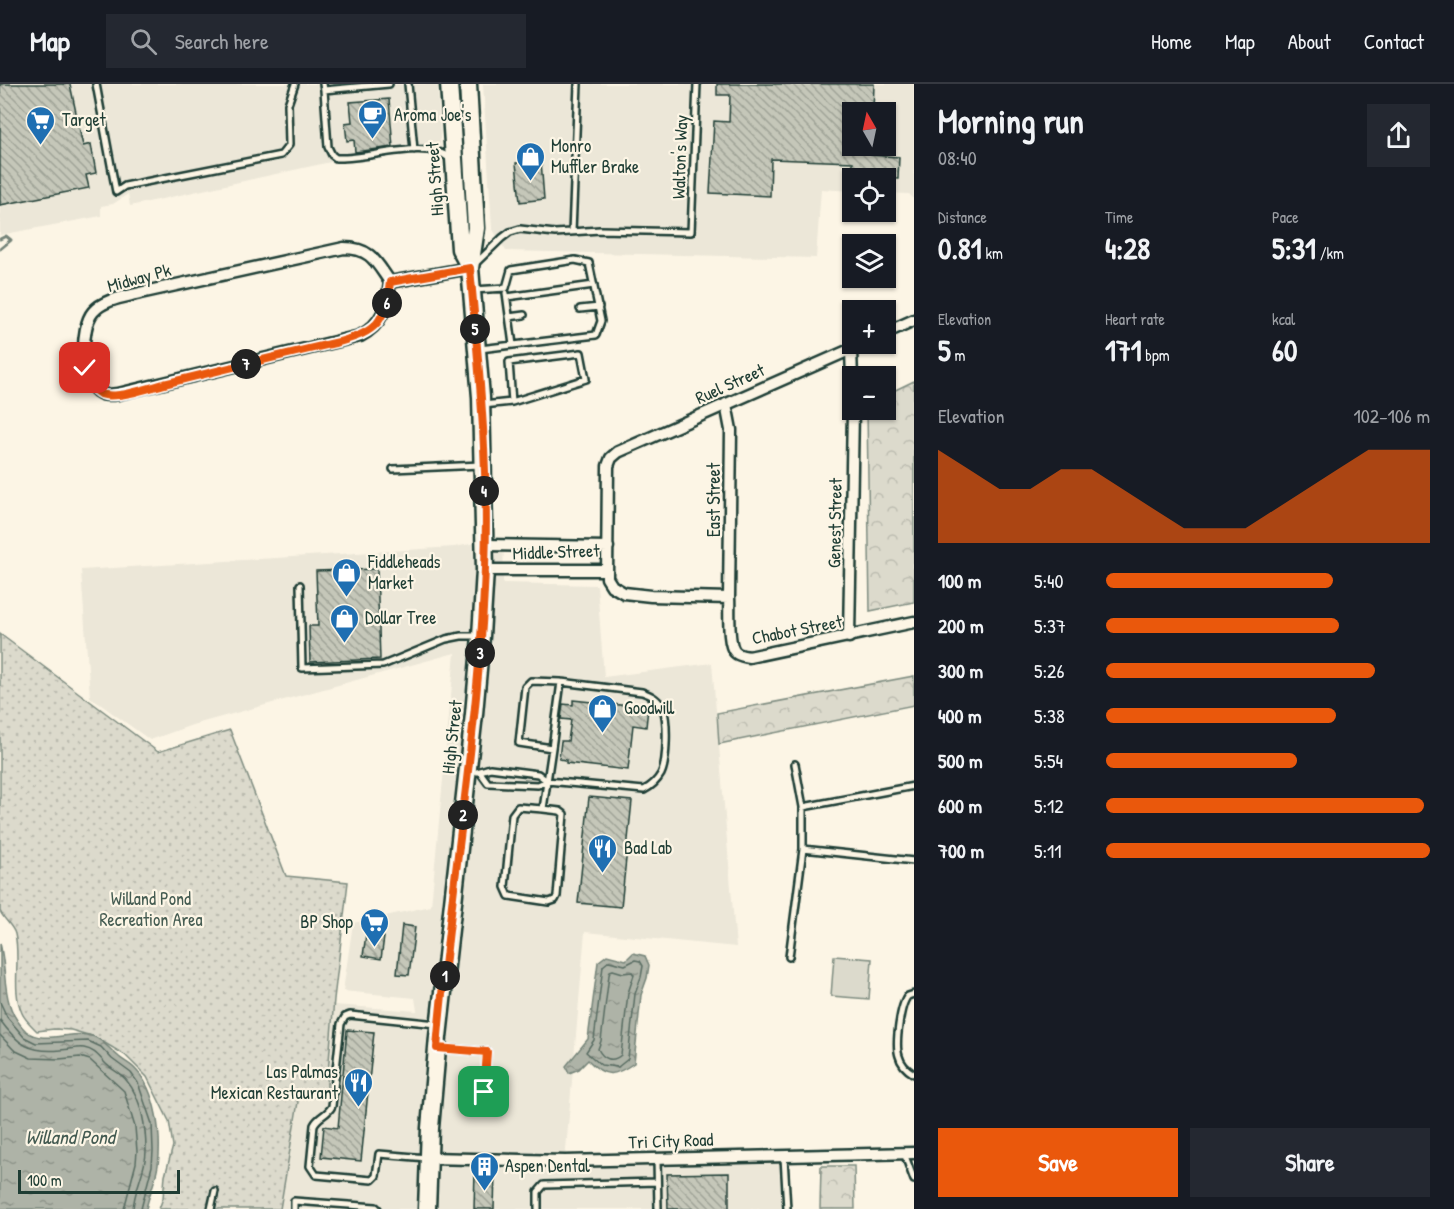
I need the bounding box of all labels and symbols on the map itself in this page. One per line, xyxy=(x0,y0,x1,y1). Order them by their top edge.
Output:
cafe icon: Aroma Joe's xyxy=(357,99,389,141)
place label: Aroma Joe's xyxy=(394,102,471,127)
north arrow xyxy=(842,102,896,156)
supermarket icon: Target xyxy=(25,104,57,146)
place label: Target xyxy=(62,107,107,132)
street label: Walton's Way xyxy=(666,114,693,200)
place label: Monro Muffler Brake xyxy=(551,133,639,179)
street label: High Street xyxy=(419,140,450,217)
shop icon: Monro Muffler Brake xyxy=(514,140,546,182)
street label: Midway Pk xyxy=(104,257,174,298)
pin: 6 xyxy=(372,288,402,318)
pin: 5 xyxy=(460,314,490,344)
pin xyxy=(59,342,110,393)
pin: 7 xyxy=(231,349,261,379)
street label: Ruel Street xyxy=(691,357,769,410)
street label: East Street xyxy=(701,462,726,537)
pin: 4 xyxy=(469,476,499,506)
street label: Genest Street xyxy=(821,477,848,568)
street label: Middle Street xyxy=(512,537,601,566)
place label: Fiddleheads Market xyxy=(367,549,441,595)
shop icon: Fiddleheads Market xyxy=(331,556,363,598)
shop icon: Dollar Tree xyxy=(328,602,360,644)
place label: Dollar Tree xyxy=(365,605,436,630)
street label: Chabot Street xyxy=(750,608,845,650)
pin: 3 xyxy=(465,638,495,668)
shop icon: Goodwill xyxy=(587,692,619,734)
place label: Goodwill xyxy=(624,695,675,720)
street label: High Street xyxy=(435,698,468,775)
pin: 2 xyxy=(448,800,478,830)
restaurant icon: Bad Lab xyxy=(587,832,619,874)
place label: Bad Lab xyxy=(624,835,673,860)
park label: Willand Pond Recreation Area xyxy=(99,886,203,932)
supermarket icon: BP Shop xyxy=(358,906,390,948)
place label: BP Shop xyxy=(300,909,353,934)
pin: 1 xyxy=(430,961,460,991)
place label: Las Palmas Mexican Restaurant xyxy=(211,1059,339,1105)
restaurant icon: Las Palmas Mexican Restaurant xyxy=(343,1066,375,1108)
pin xyxy=(458,1066,509,1117)
water label: Willand Pond xyxy=(25,1123,118,1150)
street label: Tri City Road xyxy=(628,1127,714,1154)
building icon: Aspen Dental xyxy=(468,1150,500,1192)
place label: Aspen Dental xyxy=(505,1153,590,1178)
scale bar xyxy=(18,1167,180,1194)

